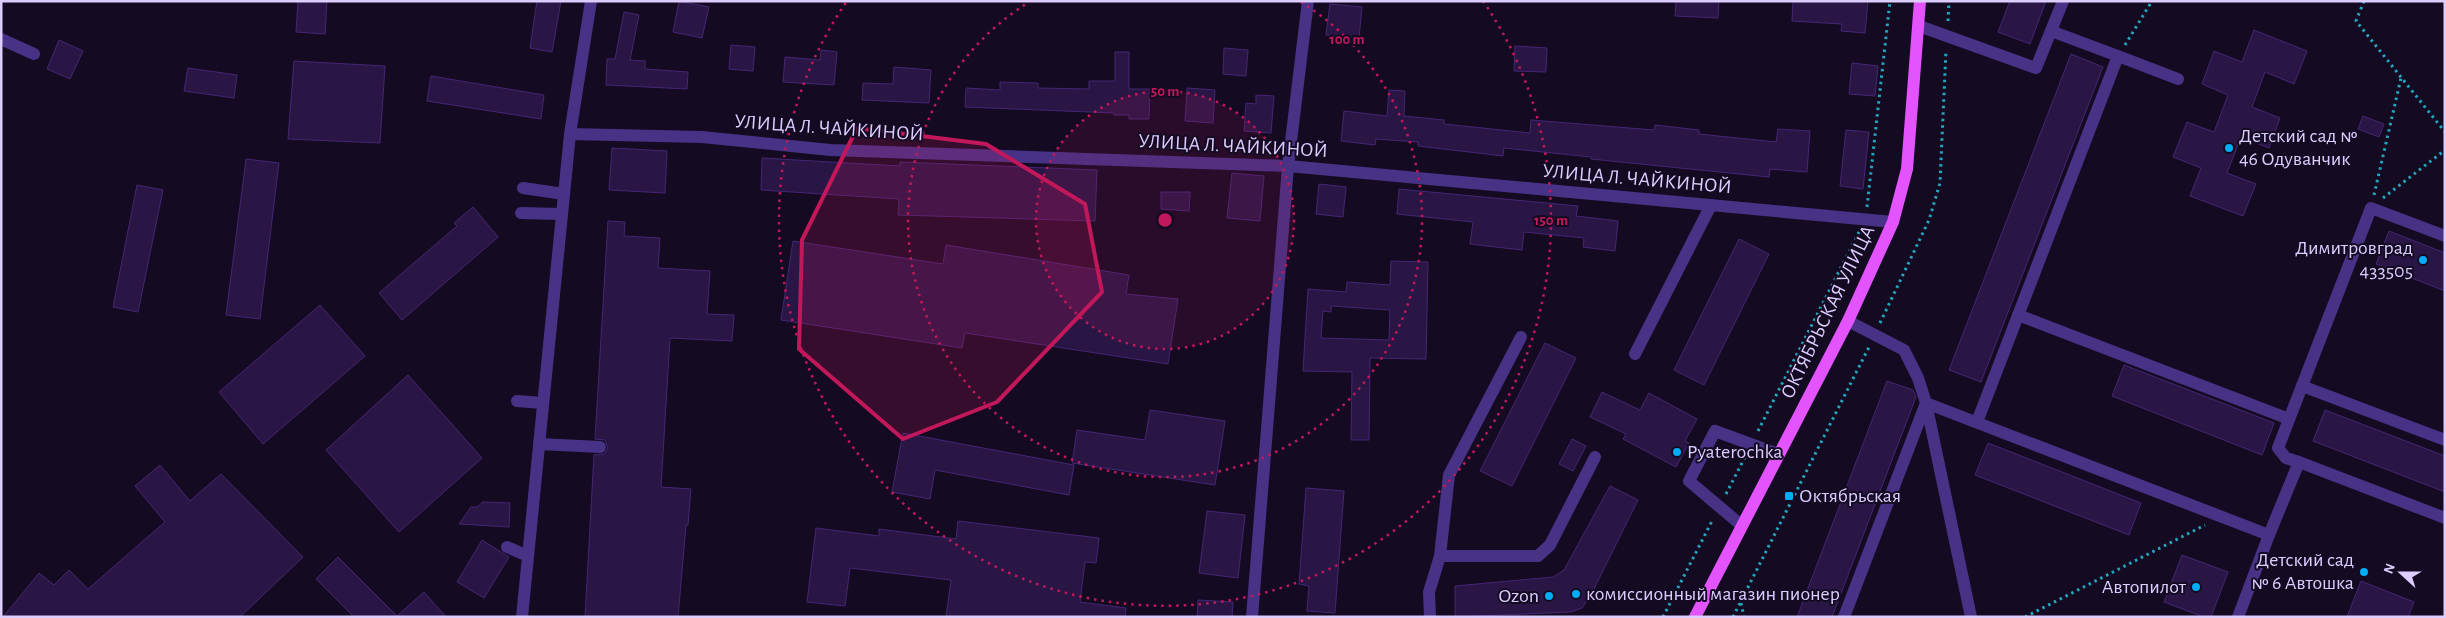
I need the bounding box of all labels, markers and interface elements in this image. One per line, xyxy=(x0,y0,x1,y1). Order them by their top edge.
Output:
text: 100 m xyxy=(1329,32,1365,47)
text: 50 m xyxy=(1151,84,1179,99)
street label: УЛИЦА Л. ЧАЙКИНОЙ xyxy=(734,111,924,145)
place label: Детский сад № 46 Одуванчик xyxy=(2239,126,2357,169)
street label: УЛИЦА Л. ЧАЙКИНОЙ xyxy=(1138,131,1328,161)
marker: Детский сад № 46 Одуванчик xyxy=(2223,142,2235,154)
street label: УЛИЦА Л. ЧАЙКИНОЙ xyxy=(1542,161,1732,197)
centre of rings xyxy=(1156,211,1174,229)
text: 150 m xyxy=(1534,213,1568,228)
street label: ОКТЯБРЬСКАЯ УЛИЦА xyxy=(1777,222,1879,402)
place label: Димитровград 433505 xyxy=(2295,238,2413,281)
marker: Димитровград 433505 xyxy=(2417,254,2429,266)
place label: Pyaterochka xyxy=(1687,442,1783,462)
marker: Pyaterochka xyxy=(1671,446,1683,458)
place label: Октябрьская xyxy=(1799,486,1901,506)
marker: Октябрьская xyxy=(1783,490,1795,502)
north arrow xyxy=(2376,548,2426,598)
place label: Детский сад № 6 Автошка xyxy=(2251,550,2354,593)
text: N xyxy=(2382,562,2398,576)
marker: Детский сад № 6 Автошка xyxy=(2358,566,2370,578)
place label: Автопилот xyxy=(2102,577,2187,597)
marker: Автопилот xyxy=(2190,581,2202,593)
place label: комиссионный магазин пионер xyxy=(1586,584,1840,604)
place label: Ozon xyxy=(1498,586,1539,606)
marker: комиссионный магазин пионер xyxy=(1570,588,1582,600)
marker: Ozon xyxy=(1543,590,1555,602)

